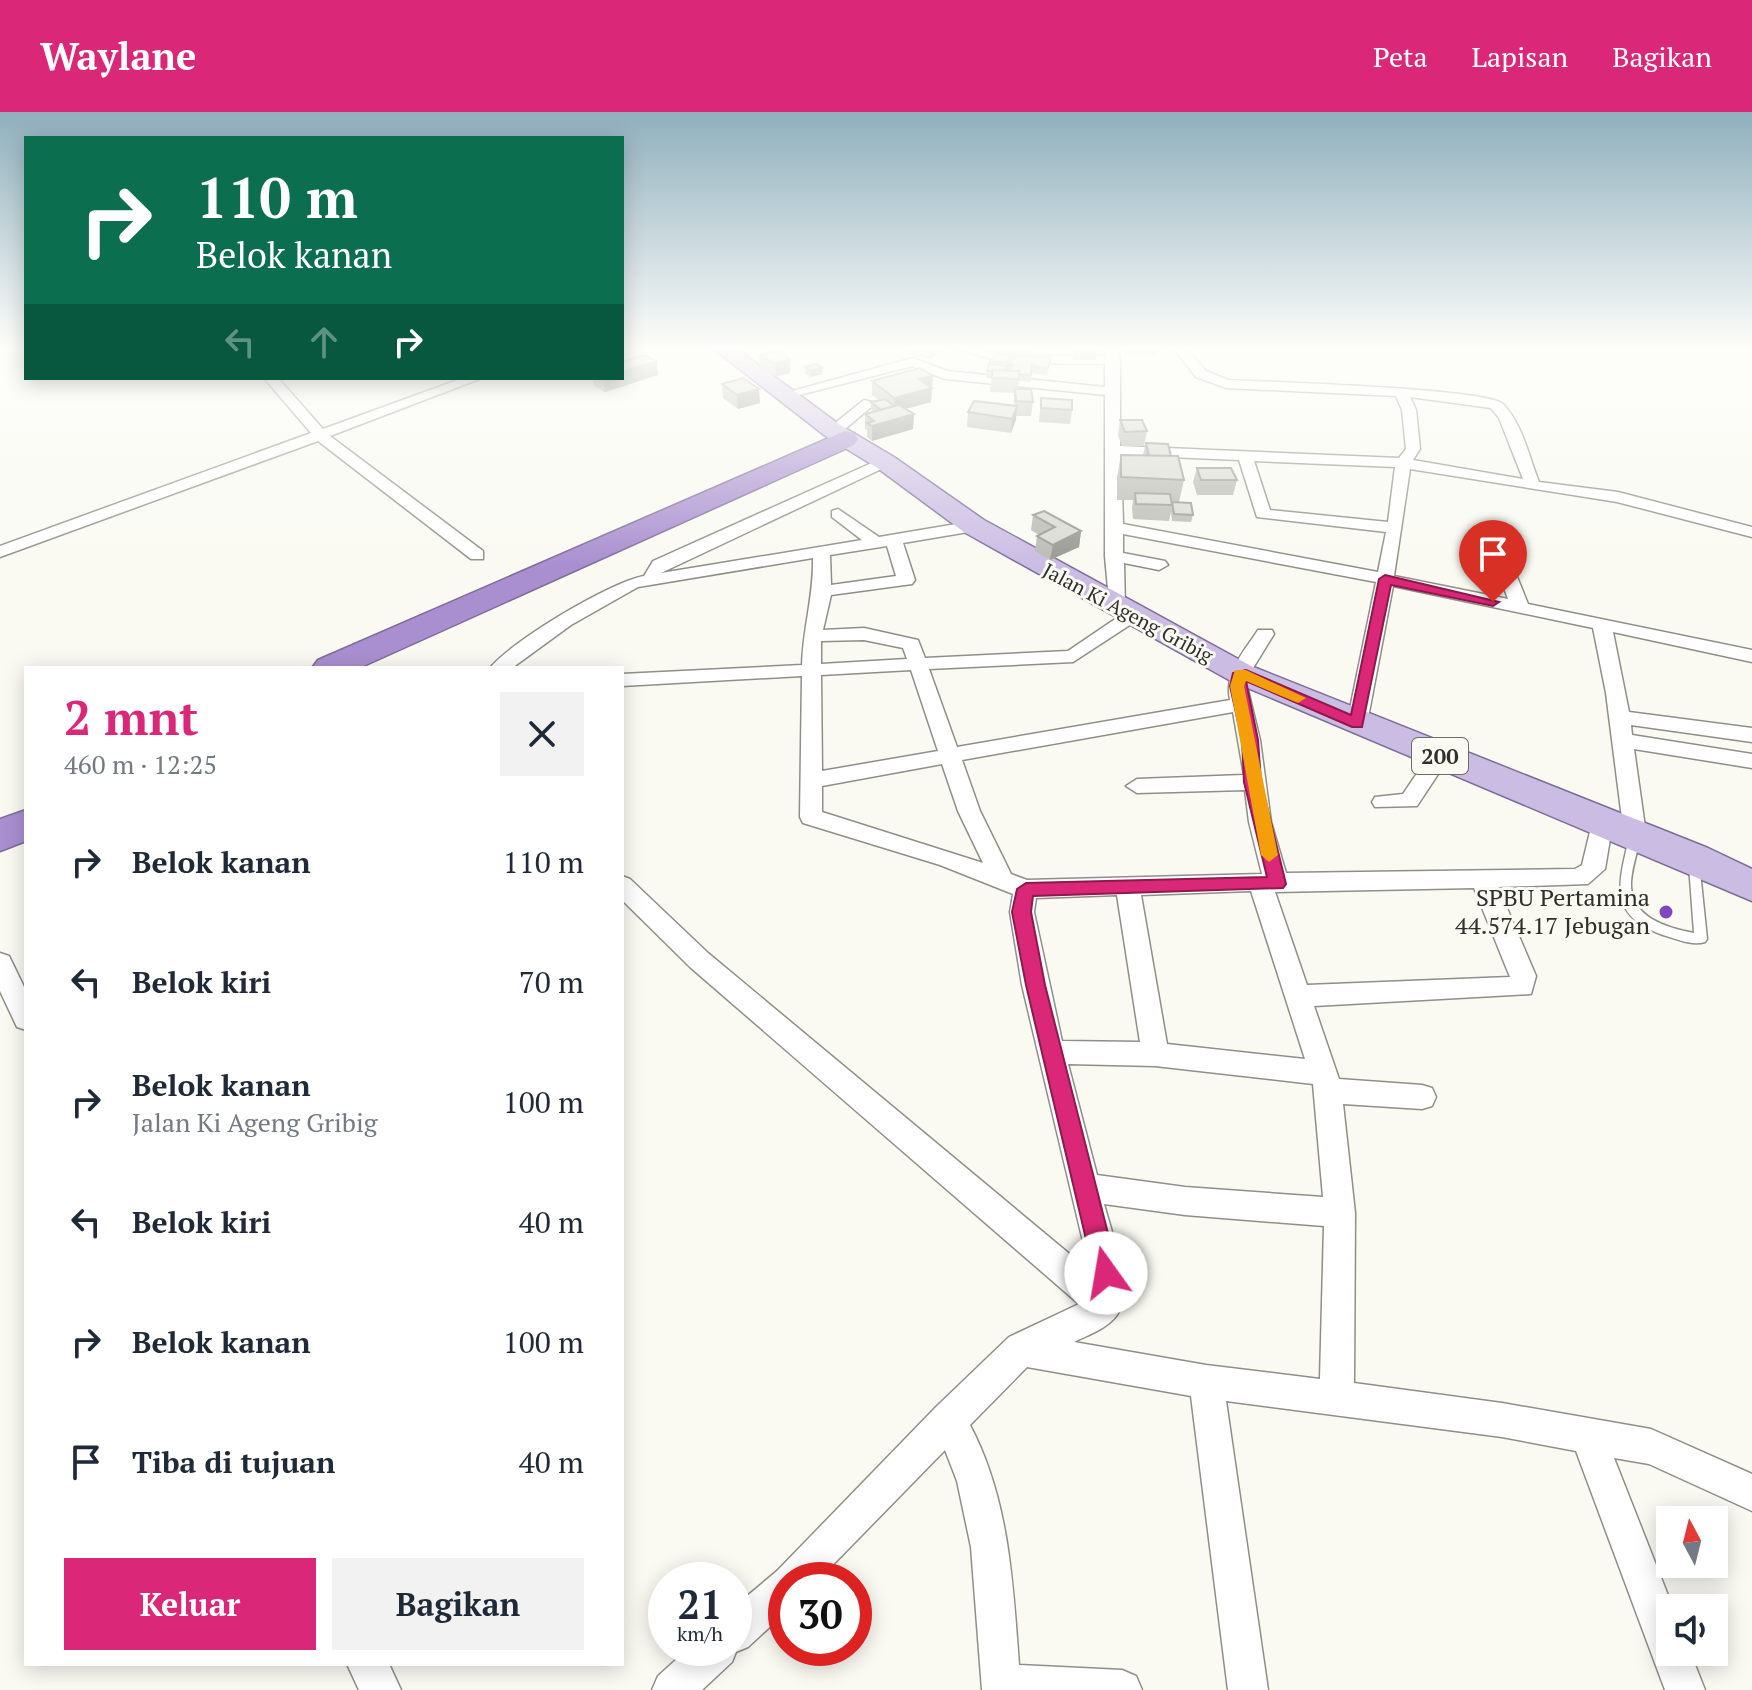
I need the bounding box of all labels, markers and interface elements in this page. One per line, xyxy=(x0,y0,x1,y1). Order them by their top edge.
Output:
text: Waylane xyxy=(40,31,197,81)
text: Peta xyxy=(1373,38,1428,75)
text: Lapisan xyxy=(1472,38,1568,75)
text: Bagikan xyxy=(1612,38,1712,75)
text: 110 m xyxy=(196,160,358,234)
icon: right xyxy=(64,168,168,272)
text: Belok kanan xyxy=(196,231,392,278)
icon: left xyxy=(218,320,262,364)
icon: ahead xyxy=(302,320,346,364)
icon: right xyxy=(386,320,430,364)
pin xyxy=(1459,520,1527,602)
icon: arrive xyxy=(1471,532,1515,576)
street label: Jalan Ki Ageng Gribig xyxy=(1039,556,1218,669)
text: 2 mnt xyxy=(64,685,199,749)
button: close xyxy=(500,692,584,776)
road number: 200 xyxy=(1412,738,1468,774)
text: 460 m · 12:25 xyxy=(64,747,217,781)
icon: right xyxy=(64,840,108,884)
text: Belok kanan xyxy=(132,842,311,882)
text: 110 m xyxy=(503,842,584,882)
place label: SPBU Pertamina 44.574.17 Jebugan xyxy=(1455,881,1650,941)
marker: SPBU Pertamina 44.574.17 Jebugan xyxy=(1657,903,1675,921)
icon: left xyxy=(64,960,108,1004)
text: Belok kiri xyxy=(132,962,271,1002)
text: 70 m xyxy=(519,962,584,1002)
text: Belok kanan xyxy=(132,1065,311,1105)
icon: right xyxy=(64,1080,108,1124)
text: 100 m xyxy=(503,1082,584,1122)
text: Jalan Ki Ageng Gribig xyxy=(132,1105,378,1139)
icon: left xyxy=(64,1200,108,1244)
text: Belok kiri xyxy=(132,1202,271,1242)
text: 40 m xyxy=(519,1202,584,1242)
position arrow xyxy=(1064,1231,1148,1315)
icon: right xyxy=(64,1320,108,1364)
text: Belok kanan xyxy=(132,1322,311,1362)
text: 100 m xyxy=(503,1322,584,1362)
icon: arrive xyxy=(64,1440,108,1484)
text: Tiba di tujuan xyxy=(132,1442,335,1482)
text: 40 m xyxy=(519,1442,584,1482)
north arrow xyxy=(1656,1506,1728,1578)
map controls xyxy=(1656,1506,1728,1666)
button: Keluar xyxy=(64,1558,316,1650)
button: Bagikan xyxy=(332,1558,584,1650)
speed limit sign: 30 xyxy=(768,1562,872,1666)
text: 21 xyxy=(677,1577,723,1630)
button: sound xyxy=(1656,1594,1728,1666)
text: km/h xyxy=(677,1620,723,1647)

